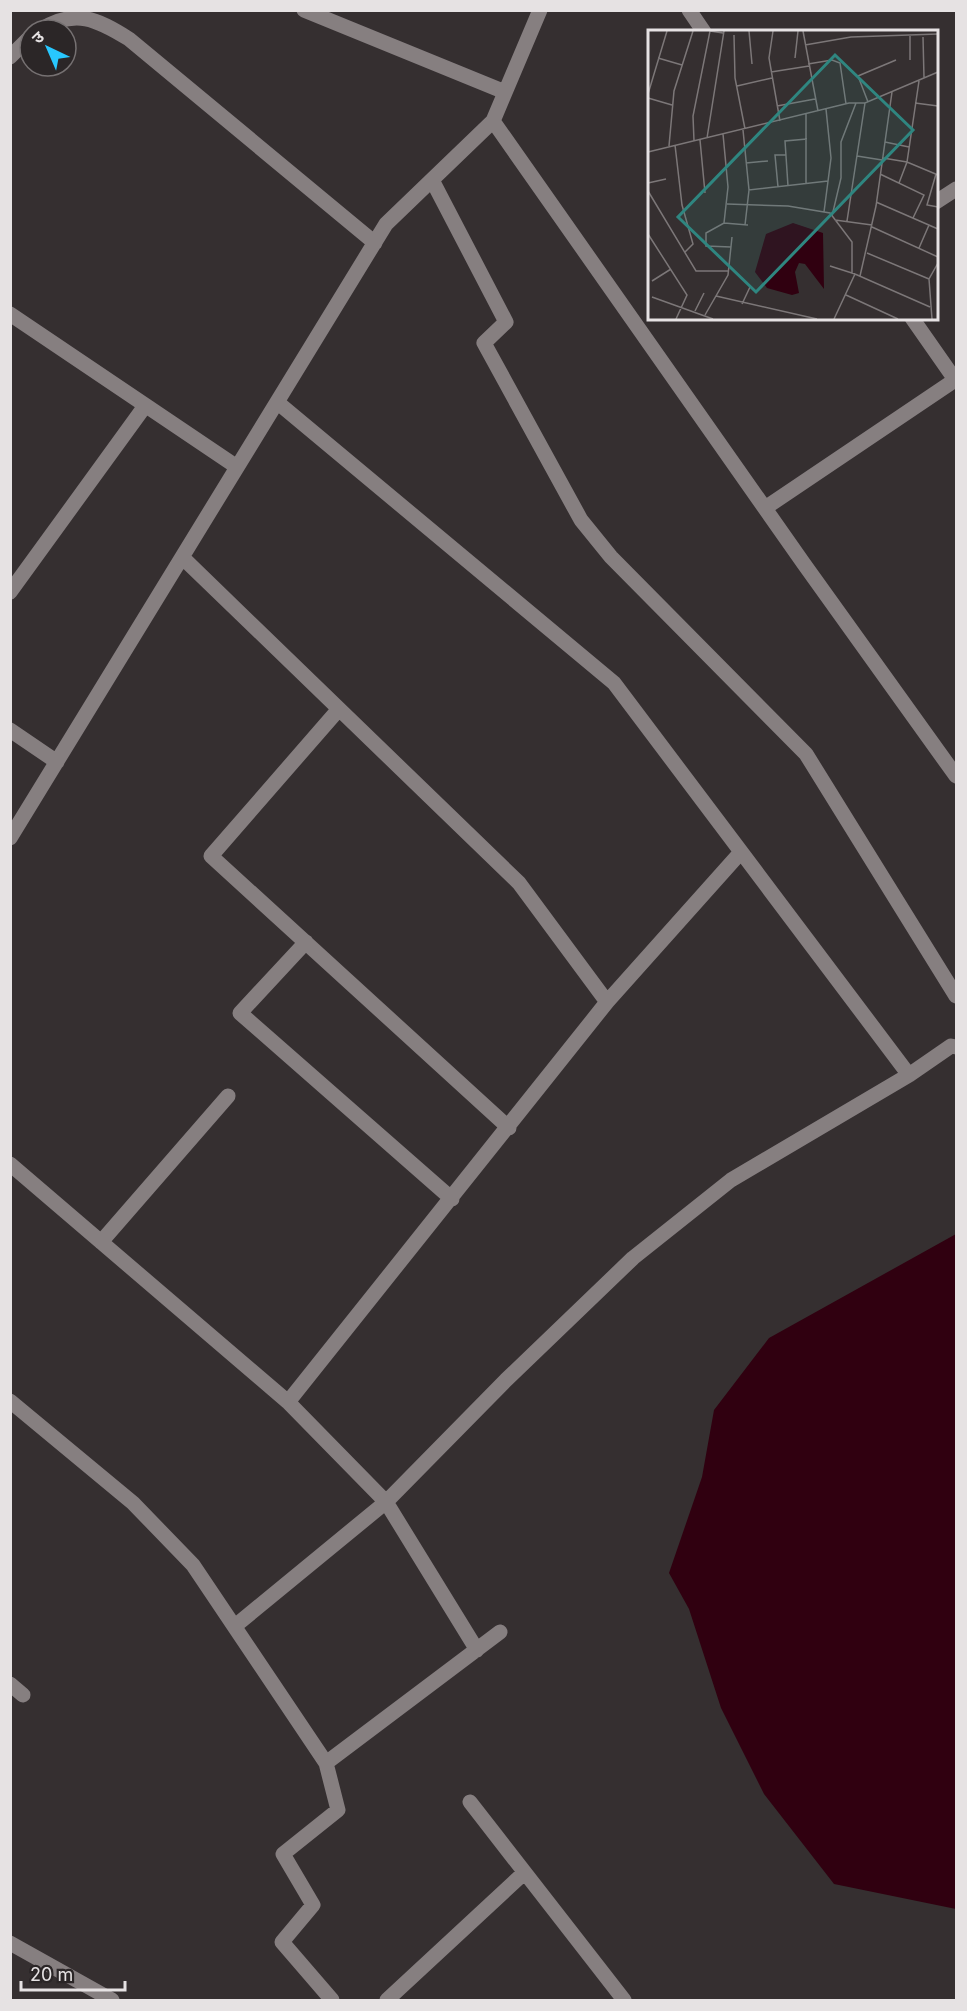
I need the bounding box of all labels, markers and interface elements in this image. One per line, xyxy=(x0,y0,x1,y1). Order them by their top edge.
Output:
north arrow xyxy=(18,18,78,78)
text: उ xyxy=(27,26,48,48)
inset map xyxy=(648,30,937,320)
scale bar xyxy=(21,1954,124,1992)
text: 20 m xyxy=(30,1964,73,1985)

